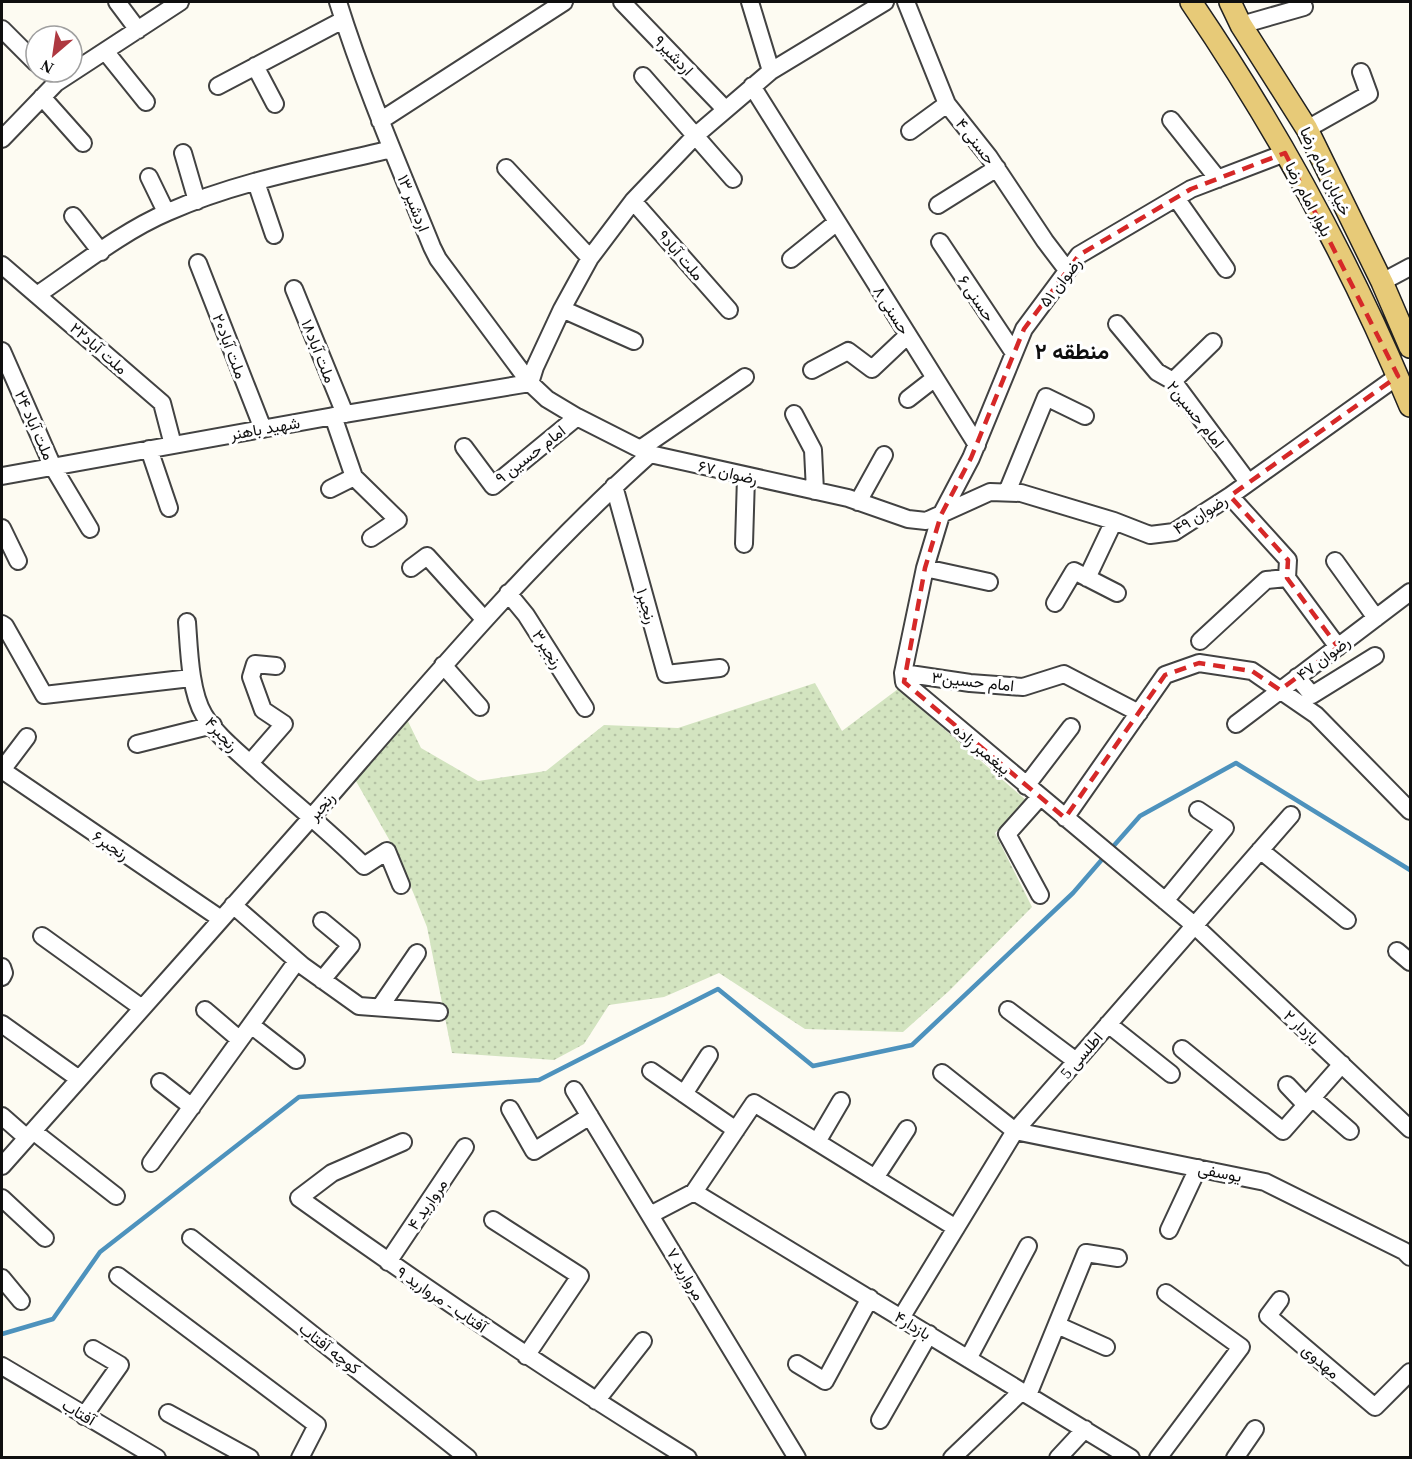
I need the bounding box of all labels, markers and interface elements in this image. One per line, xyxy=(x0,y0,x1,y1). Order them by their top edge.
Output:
north arrow xyxy=(24,24,84,84)
street label: اردشیر۹ xyxy=(649,32,697,80)
text: N xyxy=(37,56,56,77)
street label: حسنی ۴ xyxy=(951,115,999,169)
street label: خیابان امام رضا xyxy=(1295,124,1354,219)
street label: بلوار امام رضا xyxy=(1280,159,1335,240)
street label: اردشیر ۱۳ xyxy=(393,172,433,235)
street label: ملت آباد۹ xyxy=(654,227,707,284)
street label: رضوان ۵۱ xyxy=(1036,254,1086,311)
street label: حسنی ۶ xyxy=(953,272,998,326)
street label: حسنی ۸ xyxy=(869,283,913,339)
street label: ملت آباد۲۰ xyxy=(208,311,250,381)
street label: ملت آباد۱۸ xyxy=(297,317,339,386)
street label: ملت آباد۲۲ xyxy=(66,319,130,378)
district label: منطقه ۲ xyxy=(1035,339,1109,364)
street label: امام حسین۲ xyxy=(1162,378,1228,452)
street label: ملت آباد ۲۴ xyxy=(11,388,57,463)
street label: شهید باهنر xyxy=(228,414,302,445)
street label: امام حسین ۹ xyxy=(492,422,570,488)
street label: رضوان ۶۷ xyxy=(696,457,759,490)
street label: رضوان ۴۹ xyxy=(1170,491,1231,539)
street label: رنجبر۱ xyxy=(631,586,660,626)
street label: رنجبر۳ xyxy=(528,627,566,673)
street label: رضوان ۴۷ xyxy=(1293,633,1354,685)
street label: امام حسین۳ xyxy=(931,669,1015,696)
street label: رنجبر۴ xyxy=(200,714,242,756)
street label: پیغمبر زاده xyxy=(948,721,1013,780)
street label: رنجبر xyxy=(304,789,340,826)
street label: رنجبر۶ xyxy=(89,827,132,865)
street label: بازدار ۲ xyxy=(1279,1007,1323,1049)
street label: اطلسی 5 xyxy=(1057,1029,1107,1083)
street label: یوسفی xyxy=(1196,1160,1243,1187)
street label: مروارید ۴ xyxy=(404,1176,452,1234)
street label: مروارید ۷ xyxy=(662,1245,708,1304)
street label: آفتاب - مروارید ۹ xyxy=(392,1263,491,1338)
street label: بازدار۴ xyxy=(891,1308,934,1345)
street label: کوچه آفتاب xyxy=(294,1319,364,1380)
street label: مهدوی xyxy=(1297,1341,1343,1384)
street label: آفتاب xyxy=(59,1396,99,1430)

